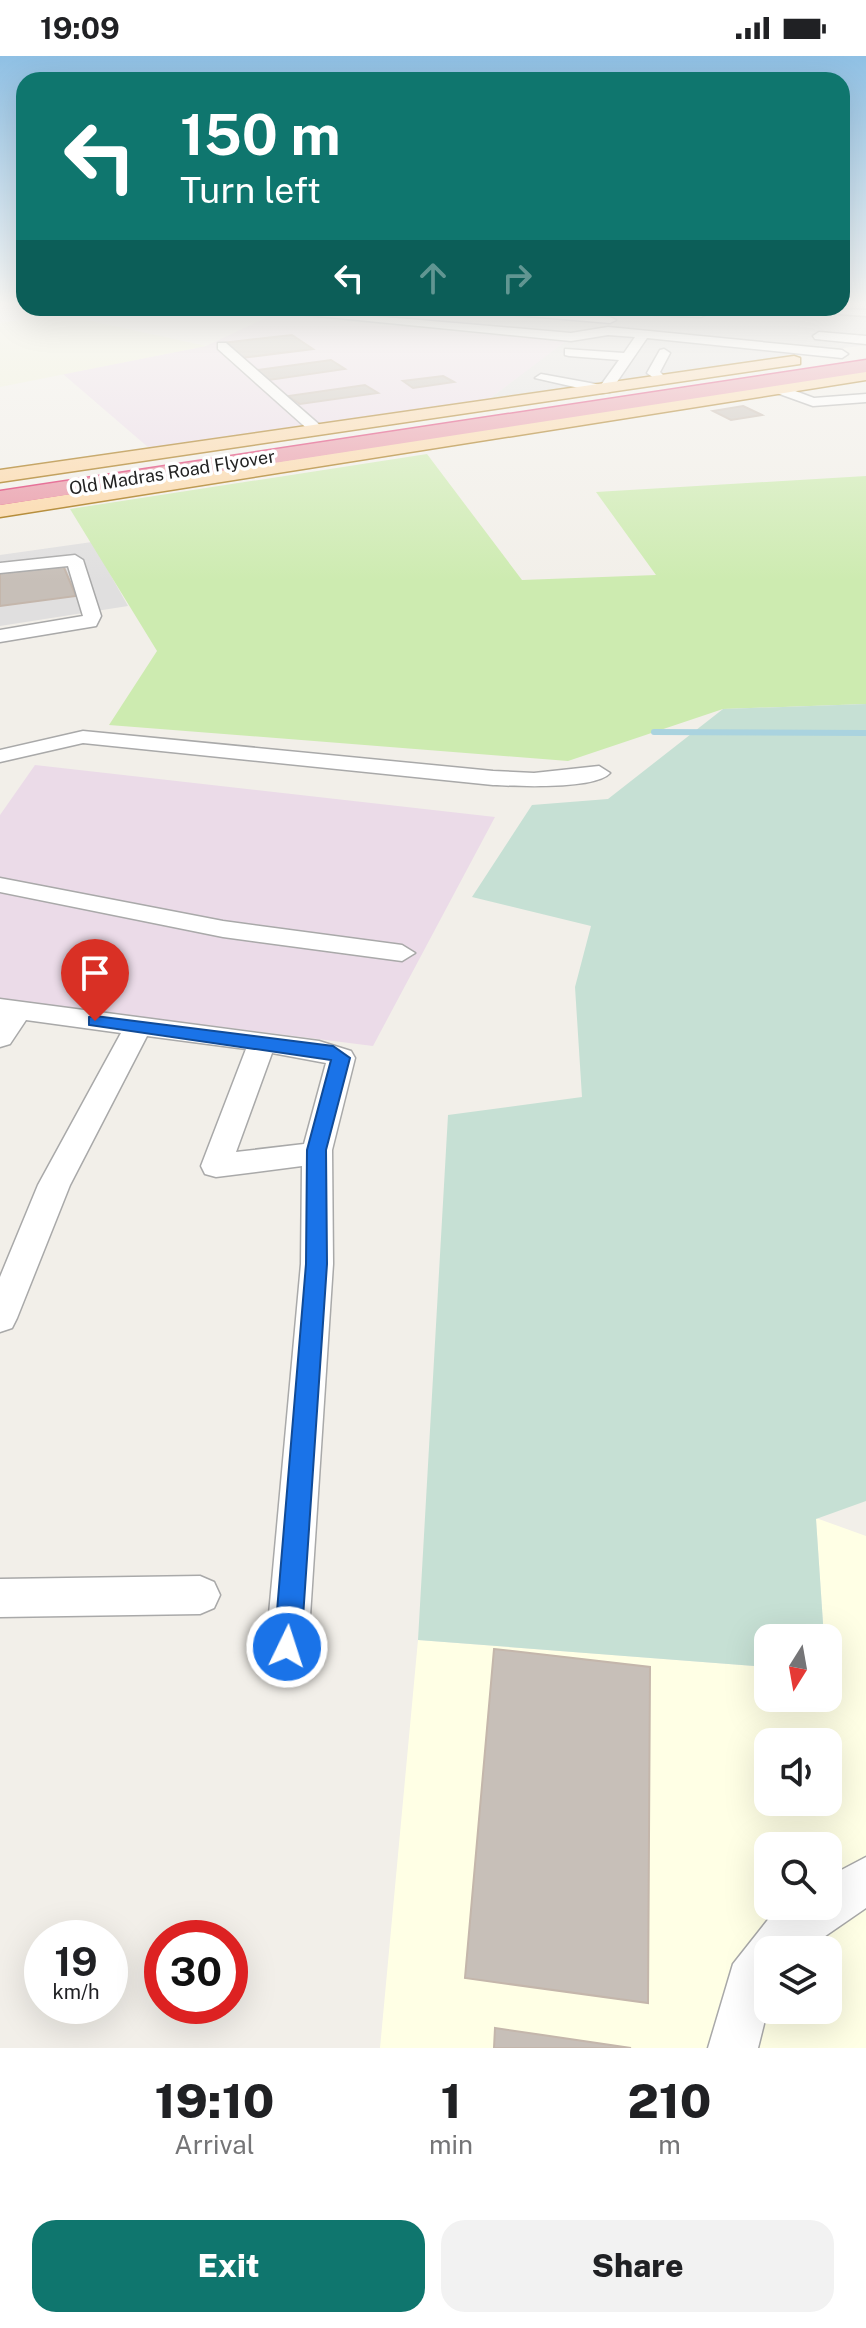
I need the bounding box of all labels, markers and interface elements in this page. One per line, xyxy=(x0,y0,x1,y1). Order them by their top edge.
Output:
text: 19:09 xyxy=(40,10,120,46)
text: 150 m xyxy=(180,102,341,168)
icon: left xyxy=(48,104,152,208)
text: Turn left xyxy=(180,169,321,211)
icon: left xyxy=(327,256,371,300)
icon: ahead xyxy=(411,256,455,300)
icon: right xyxy=(495,256,539,300)
street label: Old Madras Road Flyover xyxy=(68,445,276,499)
pin xyxy=(61,939,129,1021)
icon: arrive xyxy=(73,951,117,995)
position arrow xyxy=(245,1605,329,1689)
north arrow xyxy=(754,1624,842,1712)
map controls xyxy=(754,1624,842,2024)
button: sound xyxy=(754,1728,842,1816)
button: search xyxy=(754,1832,842,1920)
speed limit sign: 30 xyxy=(144,1920,248,2024)
button: layers xyxy=(754,1936,842,2024)
text: 19 xyxy=(54,1938,98,1985)
text: km/h xyxy=(52,1980,100,2004)
text: 19:10 xyxy=(154,2072,274,2129)
text: 1 xyxy=(440,2072,462,2129)
text: 210 xyxy=(628,2072,712,2129)
text: Arrival xyxy=(174,2129,255,2160)
text: min xyxy=(429,2129,473,2160)
text: m xyxy=(658,2129,681,2160)
button: Exit xyxy=(32,2220,425,2312)
button: Share xyxy=(441,2220,834,2312)

